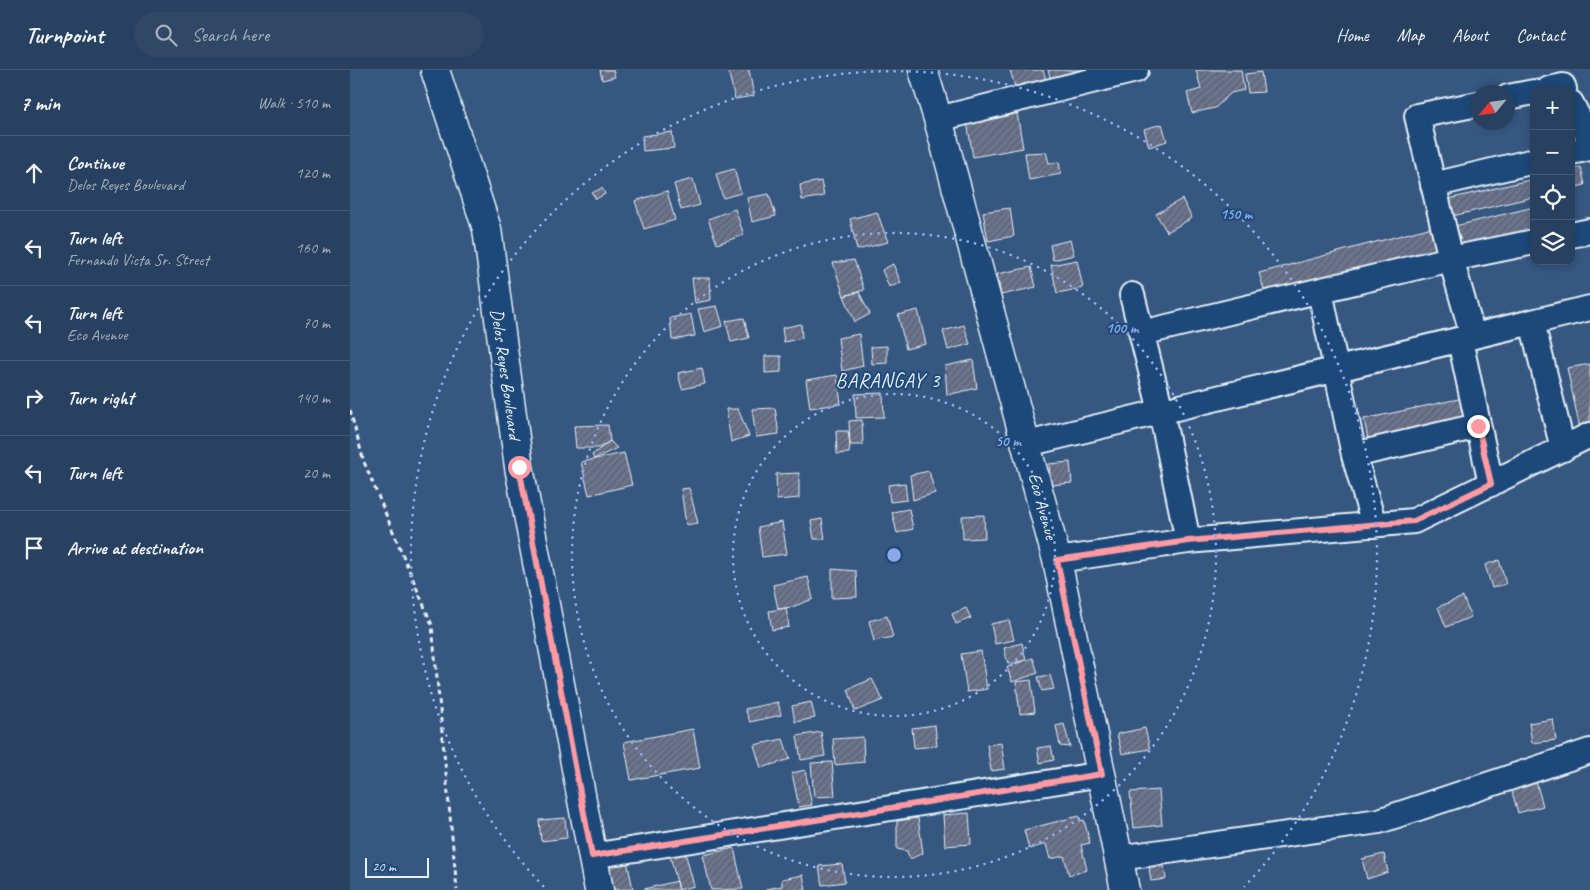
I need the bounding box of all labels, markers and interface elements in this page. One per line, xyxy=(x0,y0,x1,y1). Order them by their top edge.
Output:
search box xyxy=(134,12,484,57)
text: Turnpoint xyxy=(25,20,104,50)
icon: search xyxy=(152,21,180,49)
text: Search here xyxy=(192,23,269,47)
text: Home xyxy=(1336,24,1369,46)
text: Map xyxy=(1397,24,1424,46)
text: About xyxy=(1452,24,1488,46)
text: Contact xyxy=(1516,24,1565,46)
north arrow xyxy=(1470,85,1515,130)
map controls xyxy=(1530,85,1575,265)
button: + xyxy=(1530,85,1575,130)
text: 7 min xyxy=(20,90,60,116)
text: Walk · 510 m xyxy=(258,93,330,113)
button: − xyxy=(1530,130,1575,175)
text: Continue xyxy=(67,151,124,175)
icon: ahead xyxy=(20,159,48,187)
text: 120 m xyxy=(296,163,330,183)
text: Delos Reyes Boulevard xyxy=(67,175,184,195)
button: locate xyxy=(1530,175,1575,220)
text: 150 m xyxy=(1220,205,1254,224)
button: layers xyxy=(1530,220,1575,265)
text: Turn left xyxy=(67,226,122,250)
icon: left xyxy=(20,234,48,262)
text: 160 m xyxy=(296,238,330,258)
text: Fernando Victa Sr. Street xyxy=(67,250,209,270)
text: Turn left xyxy=(67,301,122,325)
street label: Delos Reyes Boulevard xyxy=(486,307,526,444)
icon: left xyxy=(20,309,48,337)
text: 70 m xyxy=(303,313,330,333)
text: 100 m xyxy=(1106,319,1140,338)
text: Eco Avenue xyxy=(67,325,128,345)
district label: BARANGAY 3 xyxy=(836,368,941,393)
icon: right xyxy=(20,384,48,412)
text: Turn right xyxy=(67,386,134,410)
text: 140 m xyxy=(296,388,330,408)
route end xyxy=(1467,415,1490,438)
text: 50 m xyxy=(995,432,1022,451)
route start xyxy=(508,456,531,479)
icon: left xyxy=(20,459,48,487)
text: Turn left xyxy=(67,461,122,485)
text: 20 m xyxy=(303,463,330,483)
street label: Eco Avenue xyxy=(1024,470,1063,543)
icon: arrive xyxy=(20,534,48,562)
text: Arrive at destination xyxy=(67,536,203,560)
centre of rings xyxy=(885,546,903,564)
scale bar xyxy=(365,855,429,878)
text: 20 m xyxy=(372,858,396,875)

